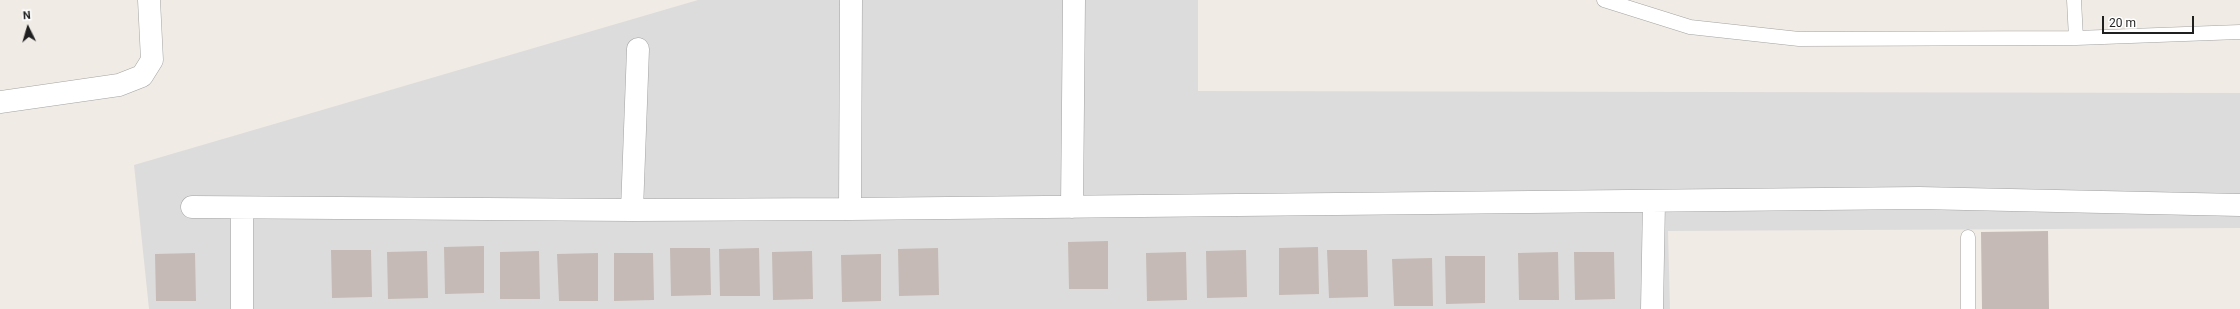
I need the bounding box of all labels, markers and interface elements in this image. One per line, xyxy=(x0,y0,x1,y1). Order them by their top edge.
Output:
north arrow xyxy=(8,8,48,48)
scale bar xyxy=(2104,8,2196,34)
text: N xyxy=(22,9,31,22)
text: 20 m xyxy=(2109,16,2136,30)

